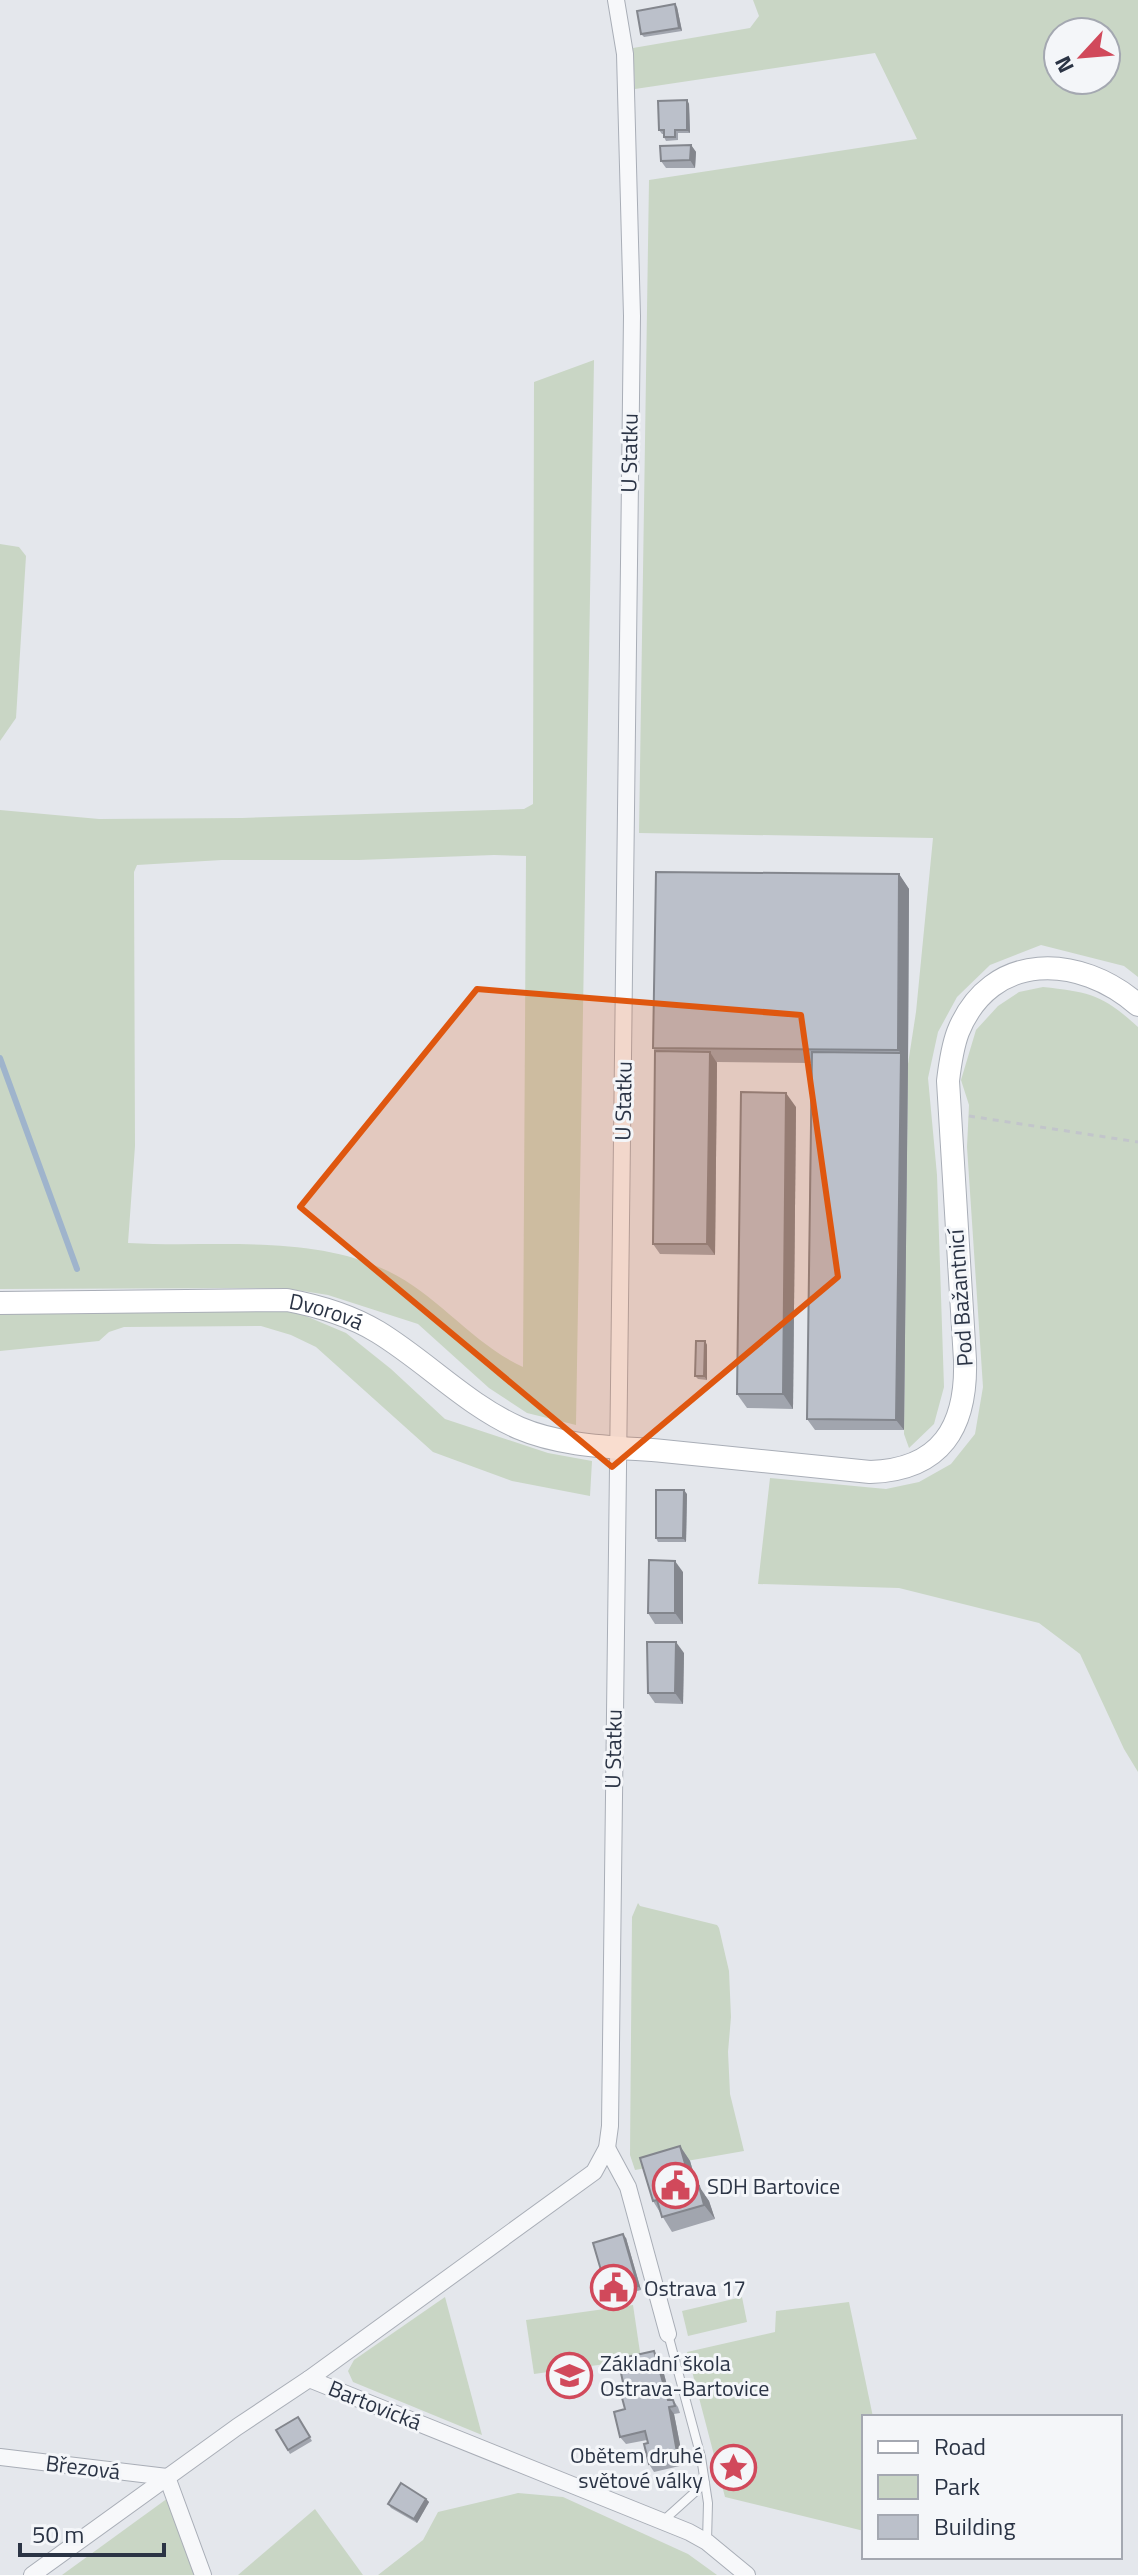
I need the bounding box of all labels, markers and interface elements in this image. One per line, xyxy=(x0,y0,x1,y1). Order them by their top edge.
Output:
north arrow xyxy=(1042,16,1122,96)
text: N xyxy=(1045,50,1083,79)
street label: U Statku xyxy=(611,413,647,493)
street label: U Statku xyxy=(605,1061,641,1141)
street label: Pod Bažantnicí xyxy=(938,1226,982,1368)
street label: Dvorová xyxy=(286,1284,370,1339)
street label: U Statku xyxy=(595,1709,631,1789)
public building icon: SDH Bartovice xyxy=(652,2162,700,2210)
place label: SDH Bartovice xyxy=(707,2169,840,2203)
public building icon: Ostrava 17 xyxy=(589,2264,637,2312)
place label: Ostrava 17 xyxy=(644,2271,746,2305)
place label: Základní škola Ostrava-Bartovice xyxy=(600,2346,769,2405)
school or university icon: Základní škola Ostrava-Bartovice xyxy=(545,2352,593,2400)
street label: Bartovická xyxy=(323,2371,427,2439)
legend xyxy=(862,2415,1122,2559)
text: Road xyxy=(934,2428,986,2464)
place label: Obětem druhé světové války xyxy=(570,2438,703,2497)
place icon: Obětem druhé světové války xyxy=(710,2444,758,2492)
street label: Březová xyxy=(44,2446,122,2488)
text: Park xyxy=(934,2468,980,2504)
scale bar xyxy=(20,2507,164,2557)
text: Building xyxy=(934,2508,1016,2544)
text: 50 m xyxy=(32,2516,84,2552)

